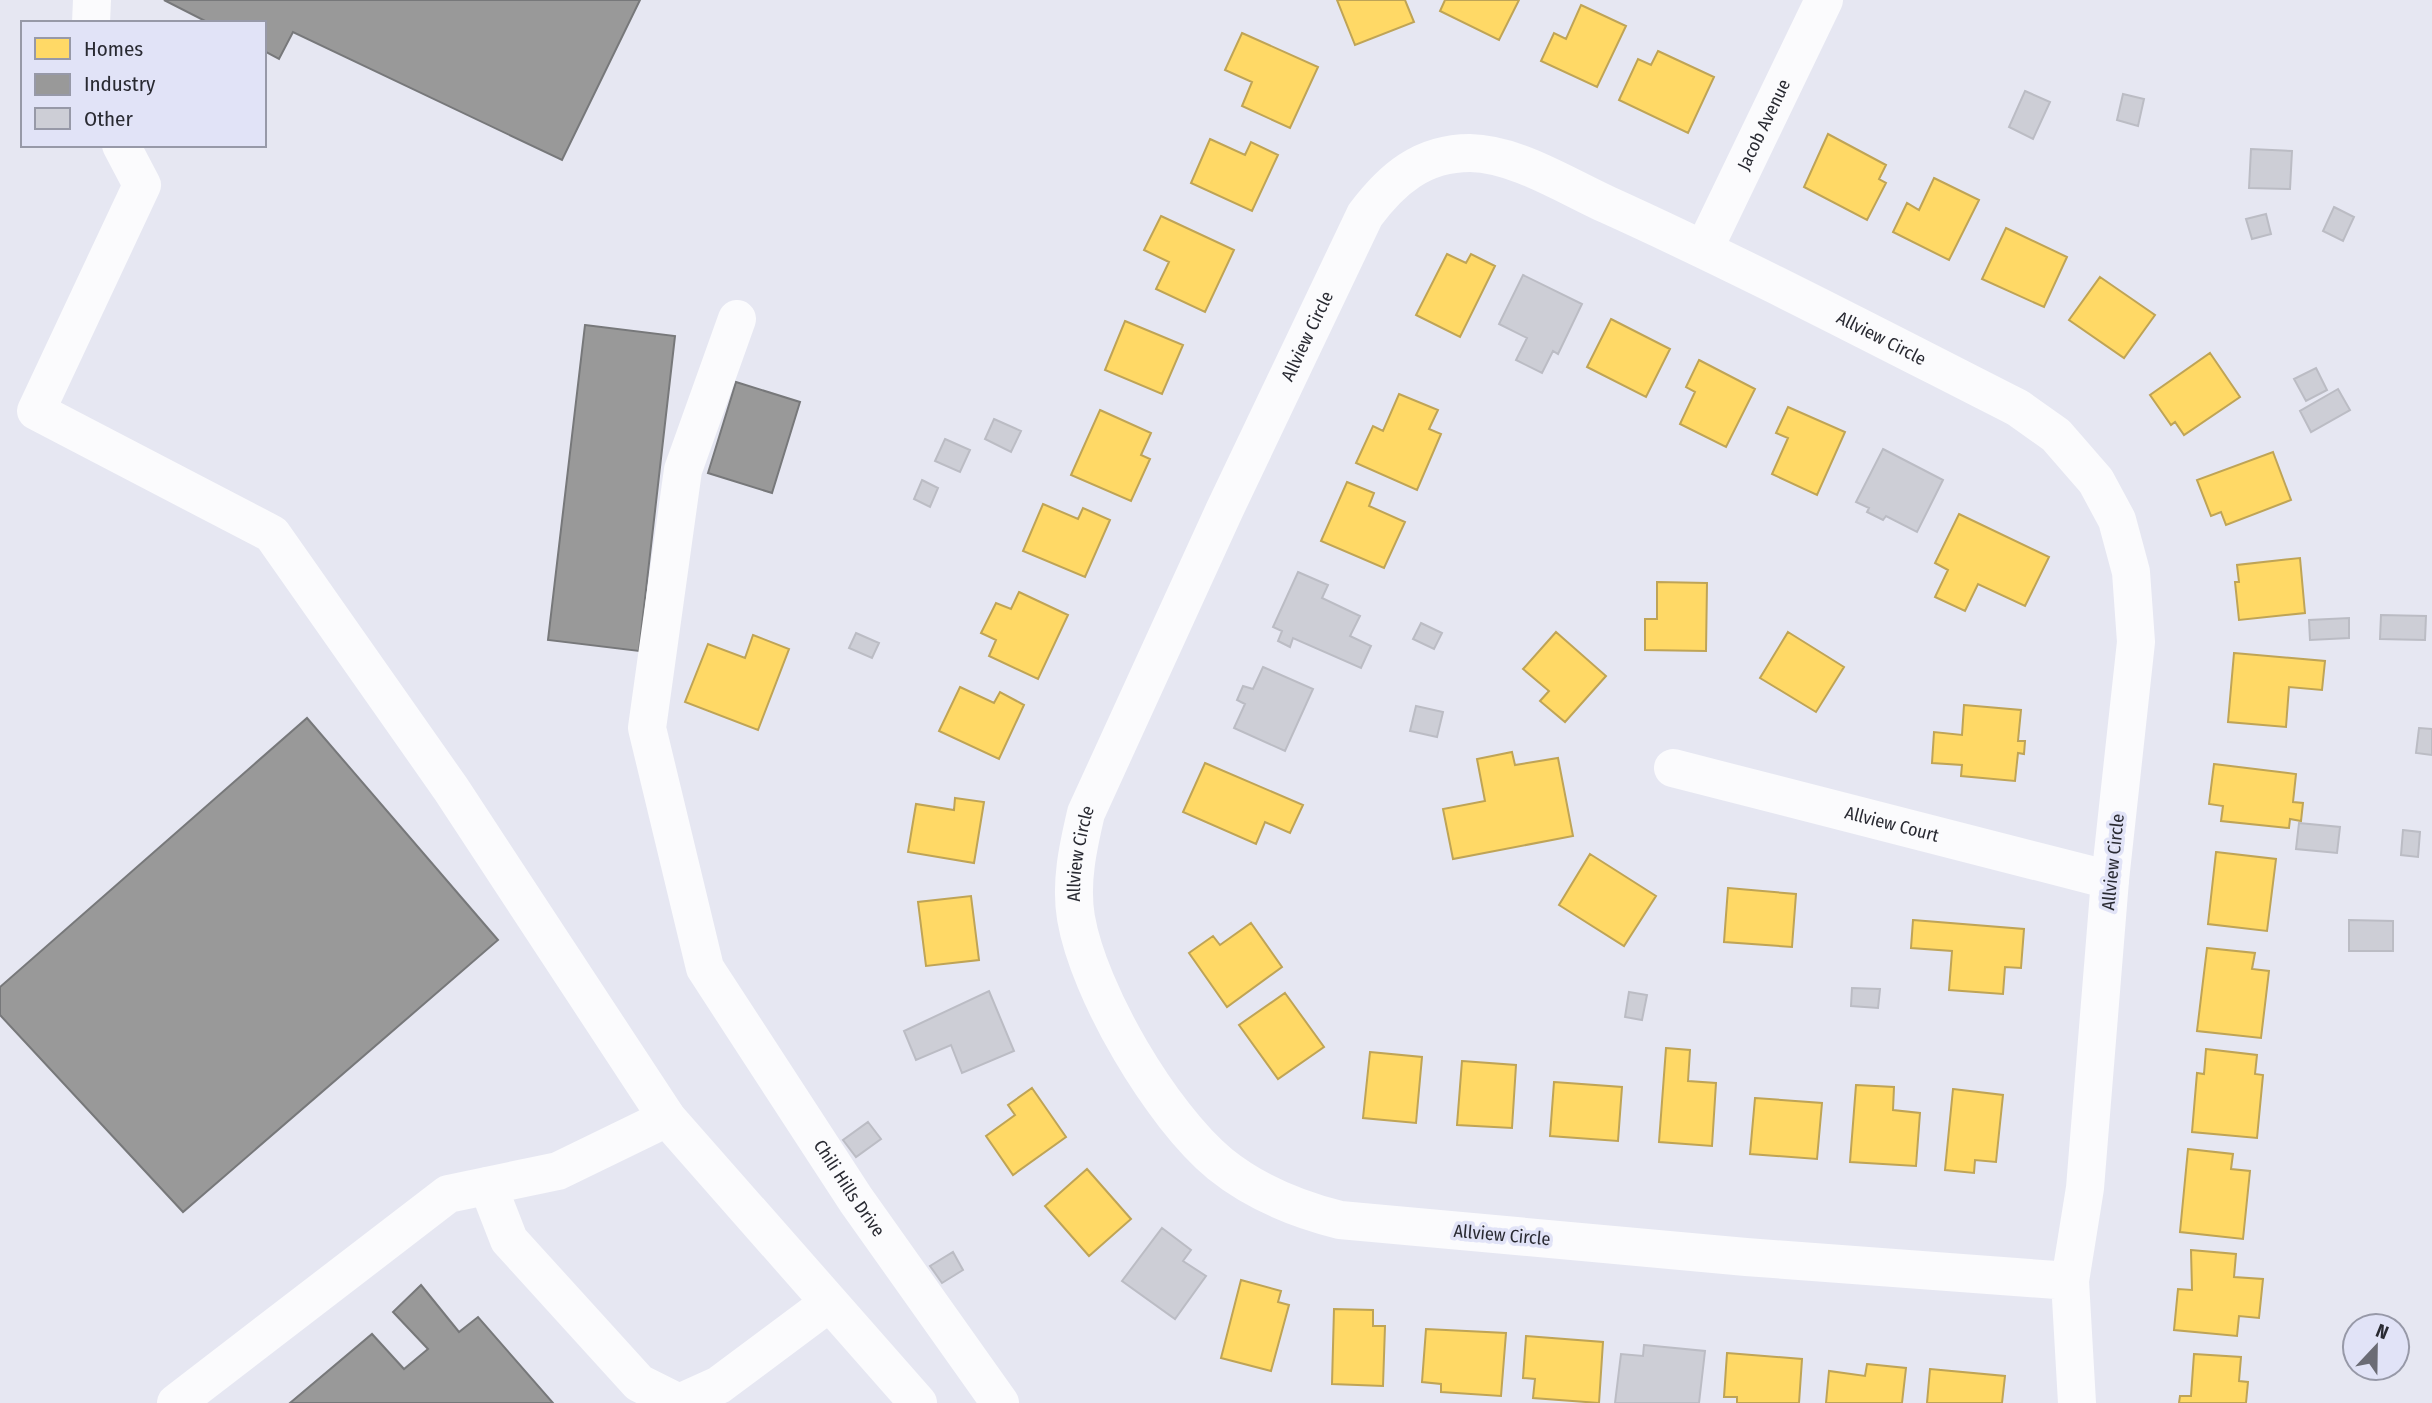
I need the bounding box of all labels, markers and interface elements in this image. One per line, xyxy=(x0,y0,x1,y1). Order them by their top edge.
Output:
legend xyxy=(21,21,266,147)
text: Homes xyxy=(84,36,143,62)
text: Industry xyxy=(84,71,156,97)
street label: Jacob Avenue xyxy=(1733,75,1795,174)
text: Other xyxy=(84,106,133,132)
street label: Allview Circle xyxy=(1276,288,1338,385)
street label: Allview Circle xyxy=(1833,306,1930,370)
street label: Allview Circle xyxy=(1063,802,1099,902)
street label: Allview Court xyxy=(1843,802,1941,847)
street label: Allview Circle xyxy=(2097,813,2129,911)
street label: Chili Hills Drive xyxy=(809,1136,889,1241)
street label: Allview Circle xyxy=(1453,1220,1551,1250)
north arrow xyxy=(2341,1312,2411,1382)
text: N xyxy=(2373,1319,2392,1344)

